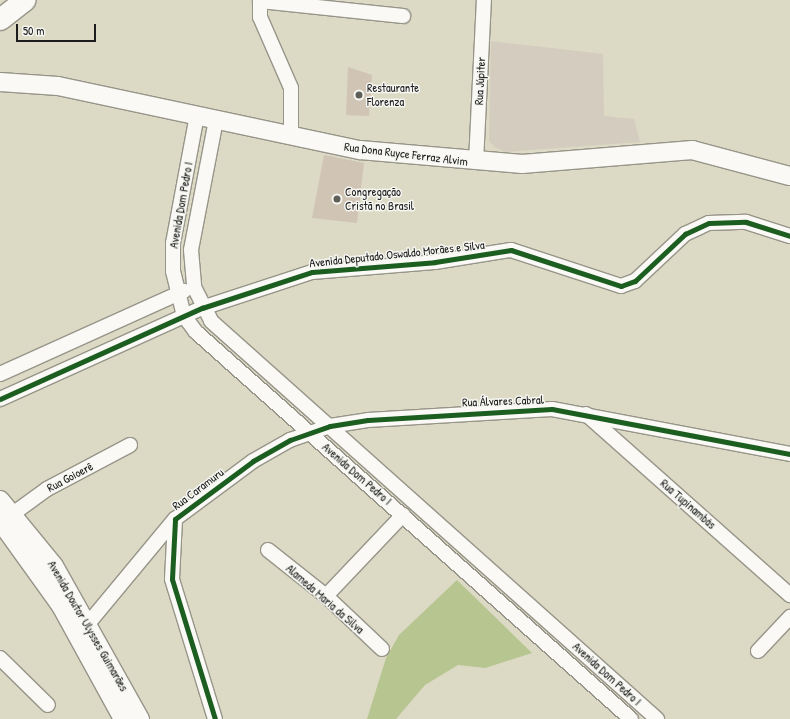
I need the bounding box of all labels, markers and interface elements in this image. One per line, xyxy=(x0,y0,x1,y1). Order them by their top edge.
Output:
scale bar xyxy=(18,16,98,42)
text: 50 m xyxy=(23,22,44,39)
street label: Rua Júpiter xyxy=(472,57,488,105)
place label: Restaurante Florenza xyxy=(367,81,419,109)
marker: Restaurante Florenza xyxy=(354,90,364,100)
street label: Rua Dona Ruyce Ferraz Alvim xyxy=(343,139,469,169)
street label: Avenida Dom Pedro I xyxy=(166,161,196,249)
place label: Congregação Cristã no Brasil xyxy=(345,185,414,213)
marker: Congregação Cristã no Brasil xyxy=(332,194,342,204)
street label: Avenida Deputado Oswaldo Morães e Silva xyxy=(309,238,485,270)
street label: Rua Álvares Cabral xyxy=(462,392,544,410)
street label: Avenida Dom Pedro I xyxy=(319,440,395,508)
street label: Rua Goioerê xyxy=(45,459,95,495)
street label: Rua Caramuru xyxy=(169,465,227,513)
street label: Rua Tupinambás xyxy=(657,476,719,532)
street label: Avenida Doutor Ulysses Guimarães xyxy=(45,558,131,694)
street label: Alameda Maria da Silva xyxy=(283,561,367,637)
street label: Avenida Dom Pedro I xyxy=(570,639,644,709)

